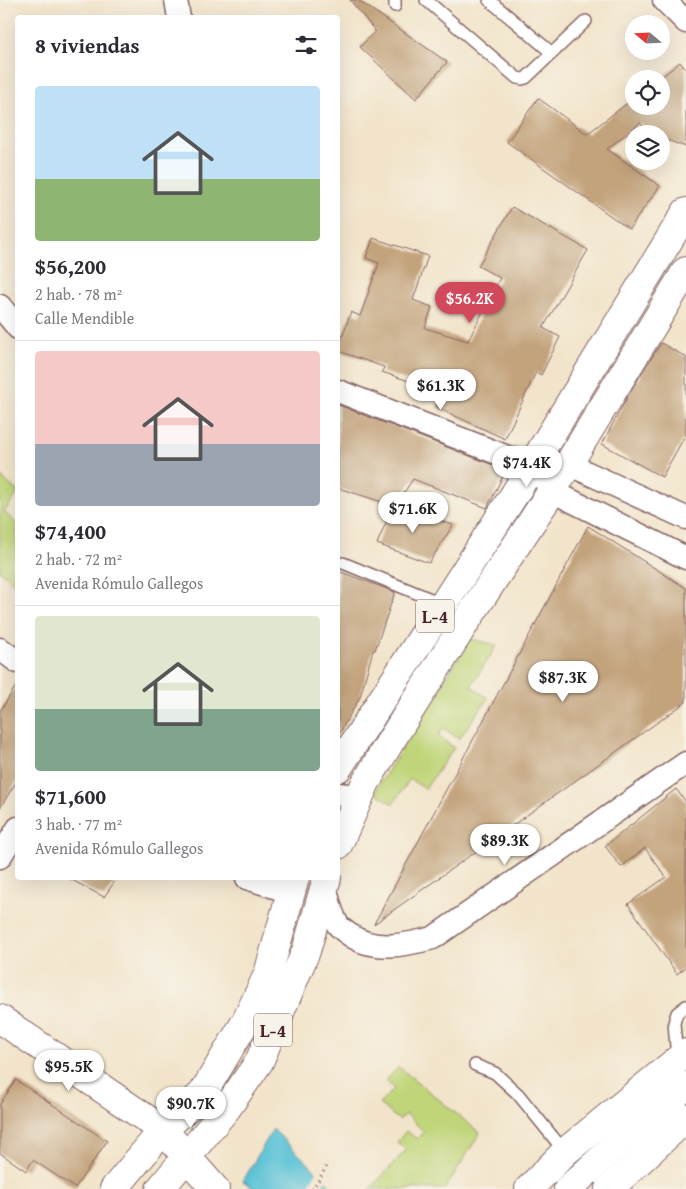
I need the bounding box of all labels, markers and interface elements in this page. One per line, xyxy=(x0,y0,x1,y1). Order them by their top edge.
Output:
north arrow xyxy=(625,15,670,60)
map controls xyxy=(625,15,670,170)
text: 8 viviendas xyxy=(35,30,140,61)
icon: filters xyxy=(292,31,320,59)
button: locate xyxy=(625,70,670,115)
icon: home xyxy=(133,118,223,208)
button: layers xyxy=(625,125,670,170)
text: $56,200 xyxy=(35,251,106,282)
text: 2 hab. · 78 m² xyxy=(35,282,122,306)
pin: $56.2K xyxy=(429,282,511,324)
text: $56.2K xyxy=(446,286,494,310)
text: Calle Mendible xyxy=(35,306,134,330)
pin: $61.3K xyxy=(400,368,482,411)
text: $61.3K xyxy=(417,373,465,397)
icon: home xyxy=(133,384,223,474)
pin: $74.4K xyxy=(486,446,568,488)
text: $74.4K xyxy=(503,450,551,474)
pin: $71.6K xyxy=(372,492,454,534)
text: $71.6K xyxy=(389,496,437,520)
text: $74,400 xyxy=(35,516,106,547)
text: 2 hab. · 72 m² xyxy=(35,547,122,571)
text: Avenida Rómulo Gallegos xyxy=(35,571,203,595)
road number: L-4 xyxy=(416,600,454,632)
icon: home xyxy=(133,649,223,739)
pin: $87.3K xyxy=(522,660,604,703)
text: $87.3K xyxy=(539,665,587,689)
text: $71,600 xyxy=(35,781,106,812)
text: 3 hab. · 77 m² xyxy=(35,812,122,836)
pin: $89.3K xyxy=(464,824,546,866)
text: $89.3K xyxy=(481,828,529,852)
text: Avenida Rómulo Gallegos xyxy=(35,836,203,860)
road number: L-4 xyxy=(254,1014,292,1046)
pin: $95.5K xyxy=(28,1050,110,1092)
text: $95.5K xyxy=(45,1054,93,1078)
pin: $90.7K xyxy=(150,1086,232,1129)
text: $90.7K xyxy=(167,1091,215,1115)

